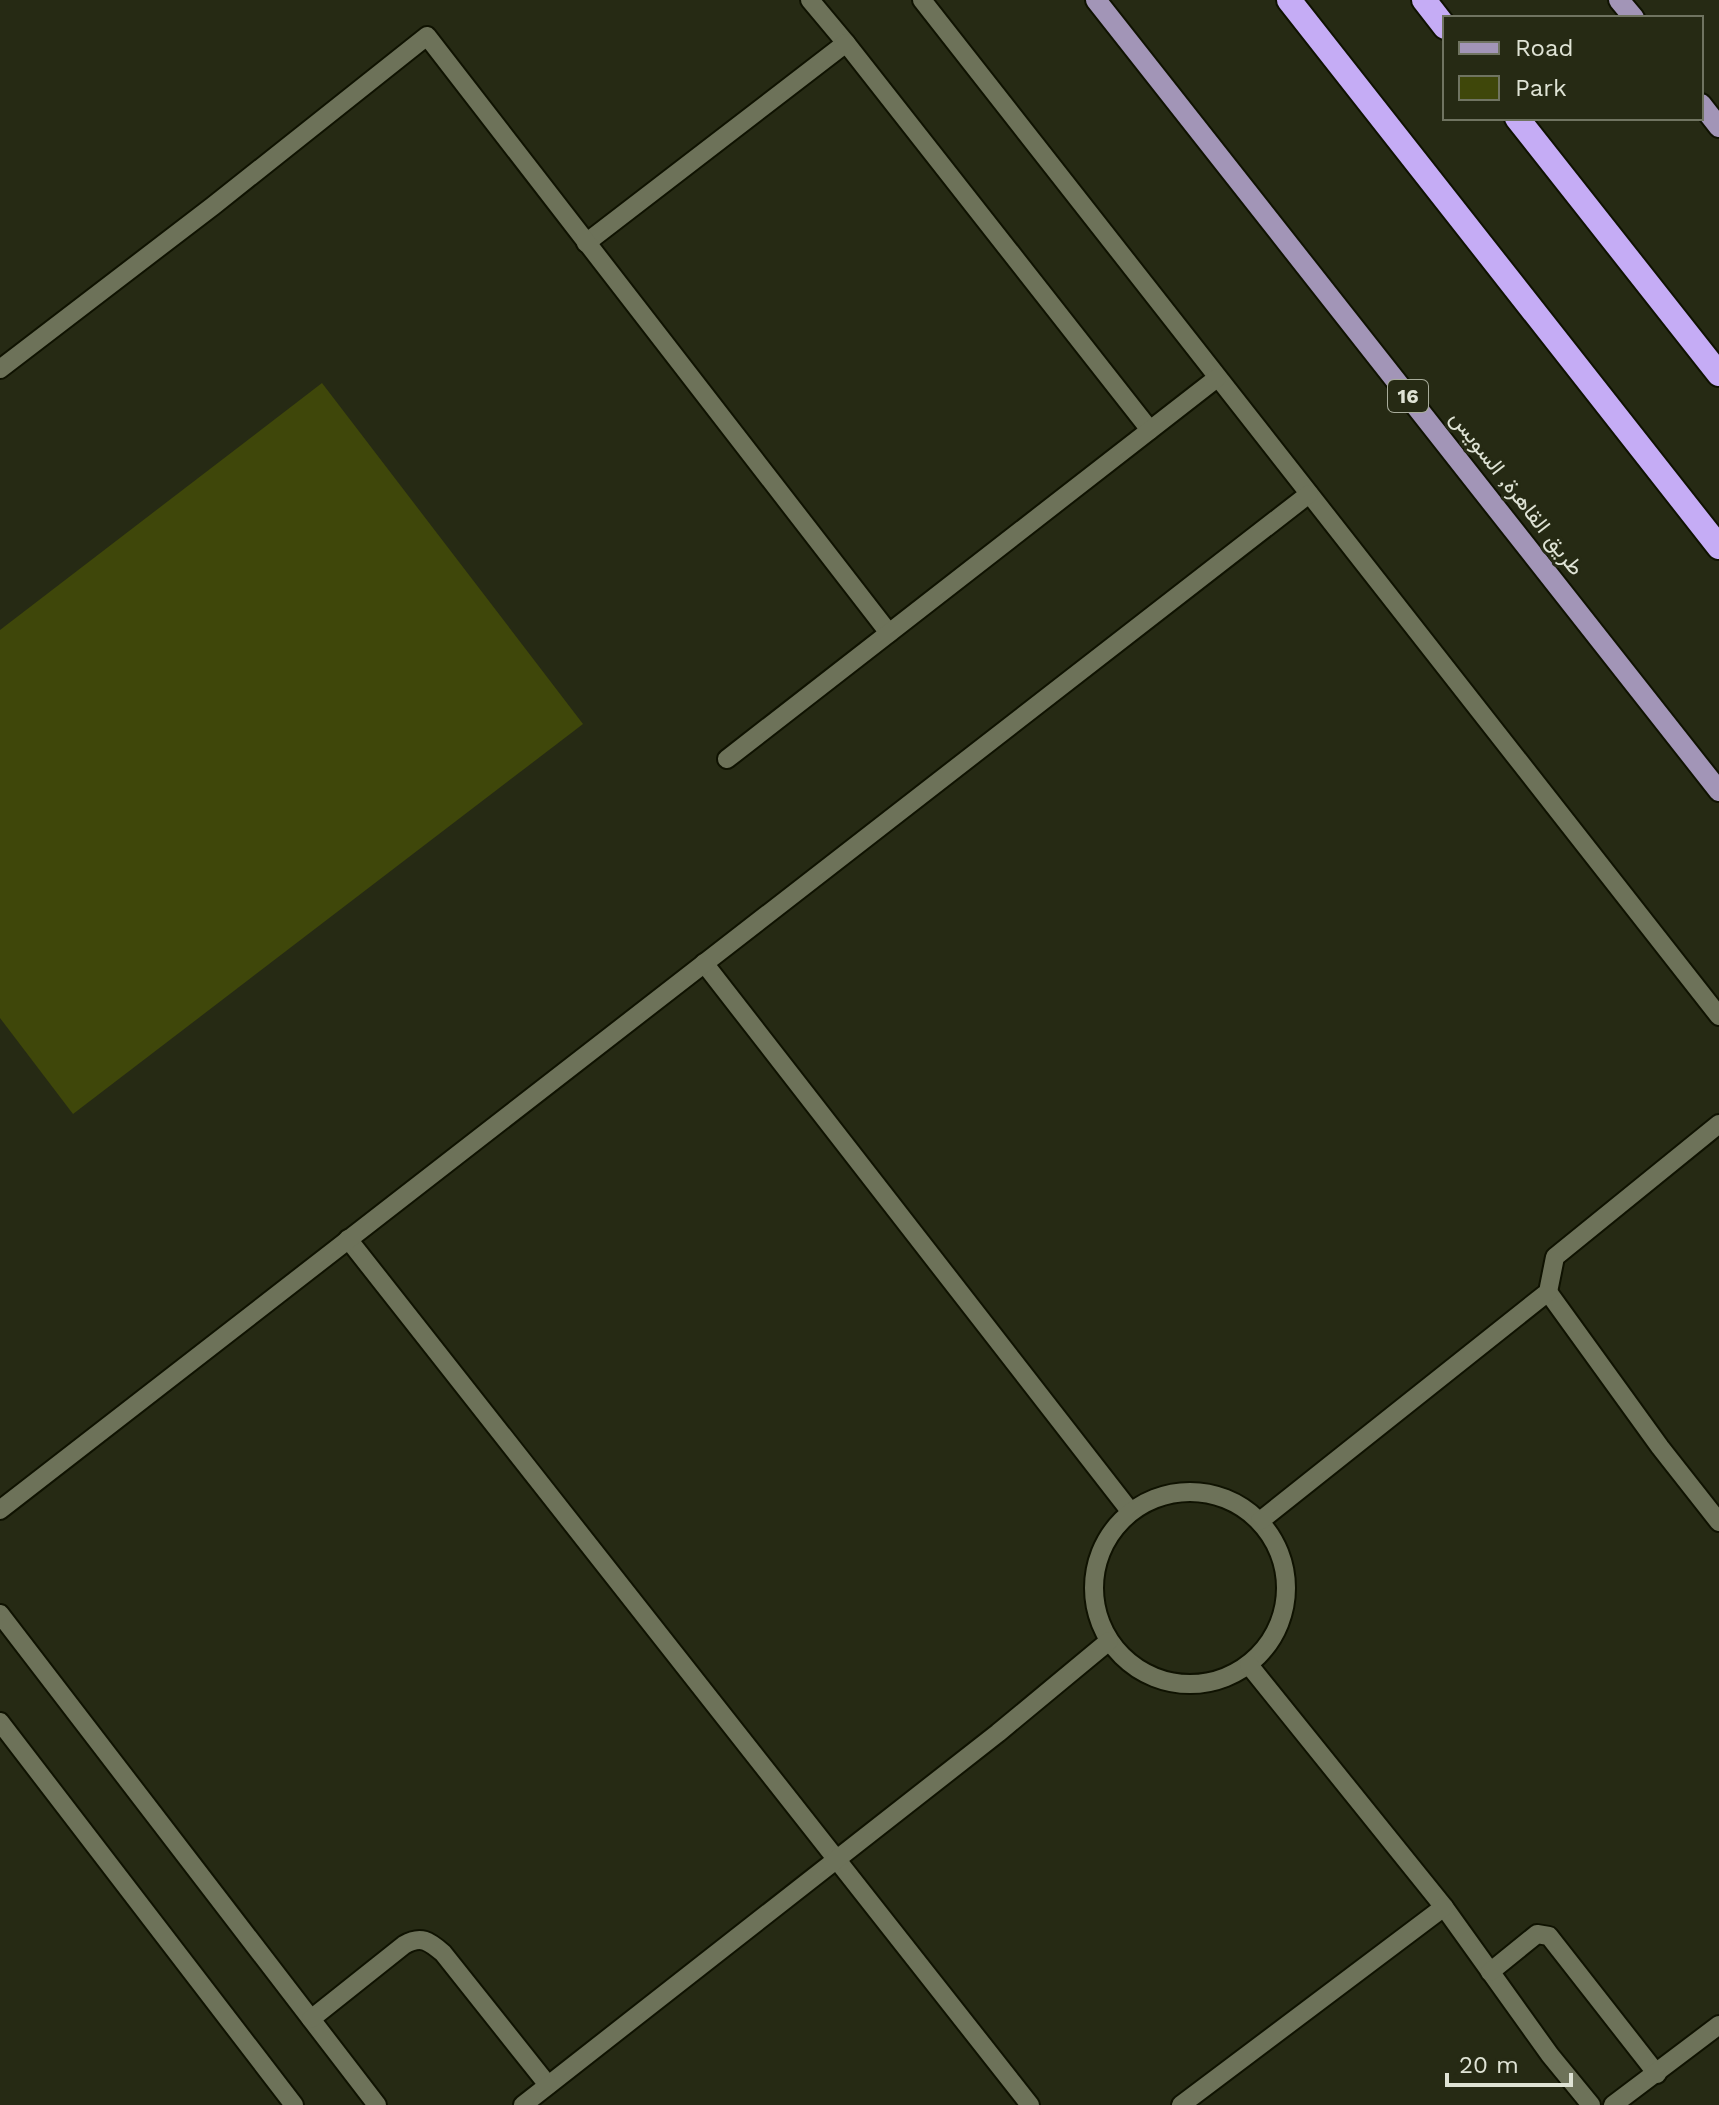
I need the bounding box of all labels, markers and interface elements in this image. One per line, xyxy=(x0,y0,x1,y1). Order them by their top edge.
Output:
legend xyxy=(1443,16,1703,120)
text: Road xyxy=(1515,34,1574,62)
text: Park xyxy=(1515,74,1567,102)
road number: 16 xyxy=(1388,380,1428,412)
street label: طريق القاهرة, السويس xyxy=(1444,406,1589,581)
scale bar xyxy=(1447,2037,1571,2087)
text: 20 m xyxy=(1459,2051,1519,2079)

